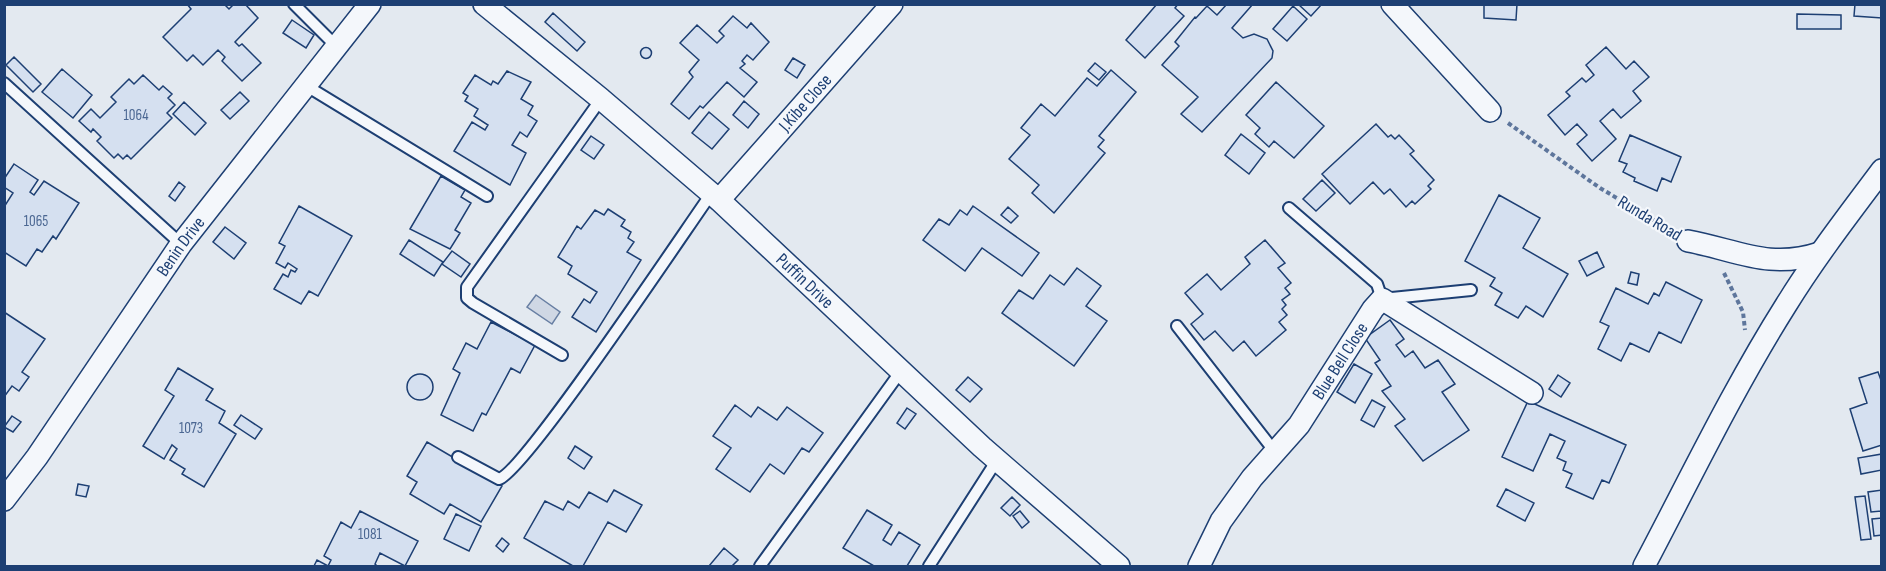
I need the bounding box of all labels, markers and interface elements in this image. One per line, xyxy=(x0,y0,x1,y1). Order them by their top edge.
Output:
street label: J.Kibe Close xyxy=(774,70,836,137)
house number: 1064 xyxy=(123,106,149,125)
street label: Runda Road xyxy=(1614,191,1686,246)
house number: 1065 xyxy=(24,212,48,231)
street label: Benin Drive xyxy=(152,213,209,280)
street label: Puffin Drive xyxy=(772,249,838,313)
street label: Blue Bell Close xyxy=(1308,319,1373,404)
house number: 1073 xyxy=(179,419,203,438)
house number: 1081 xyxy=(358,525,383,544)

